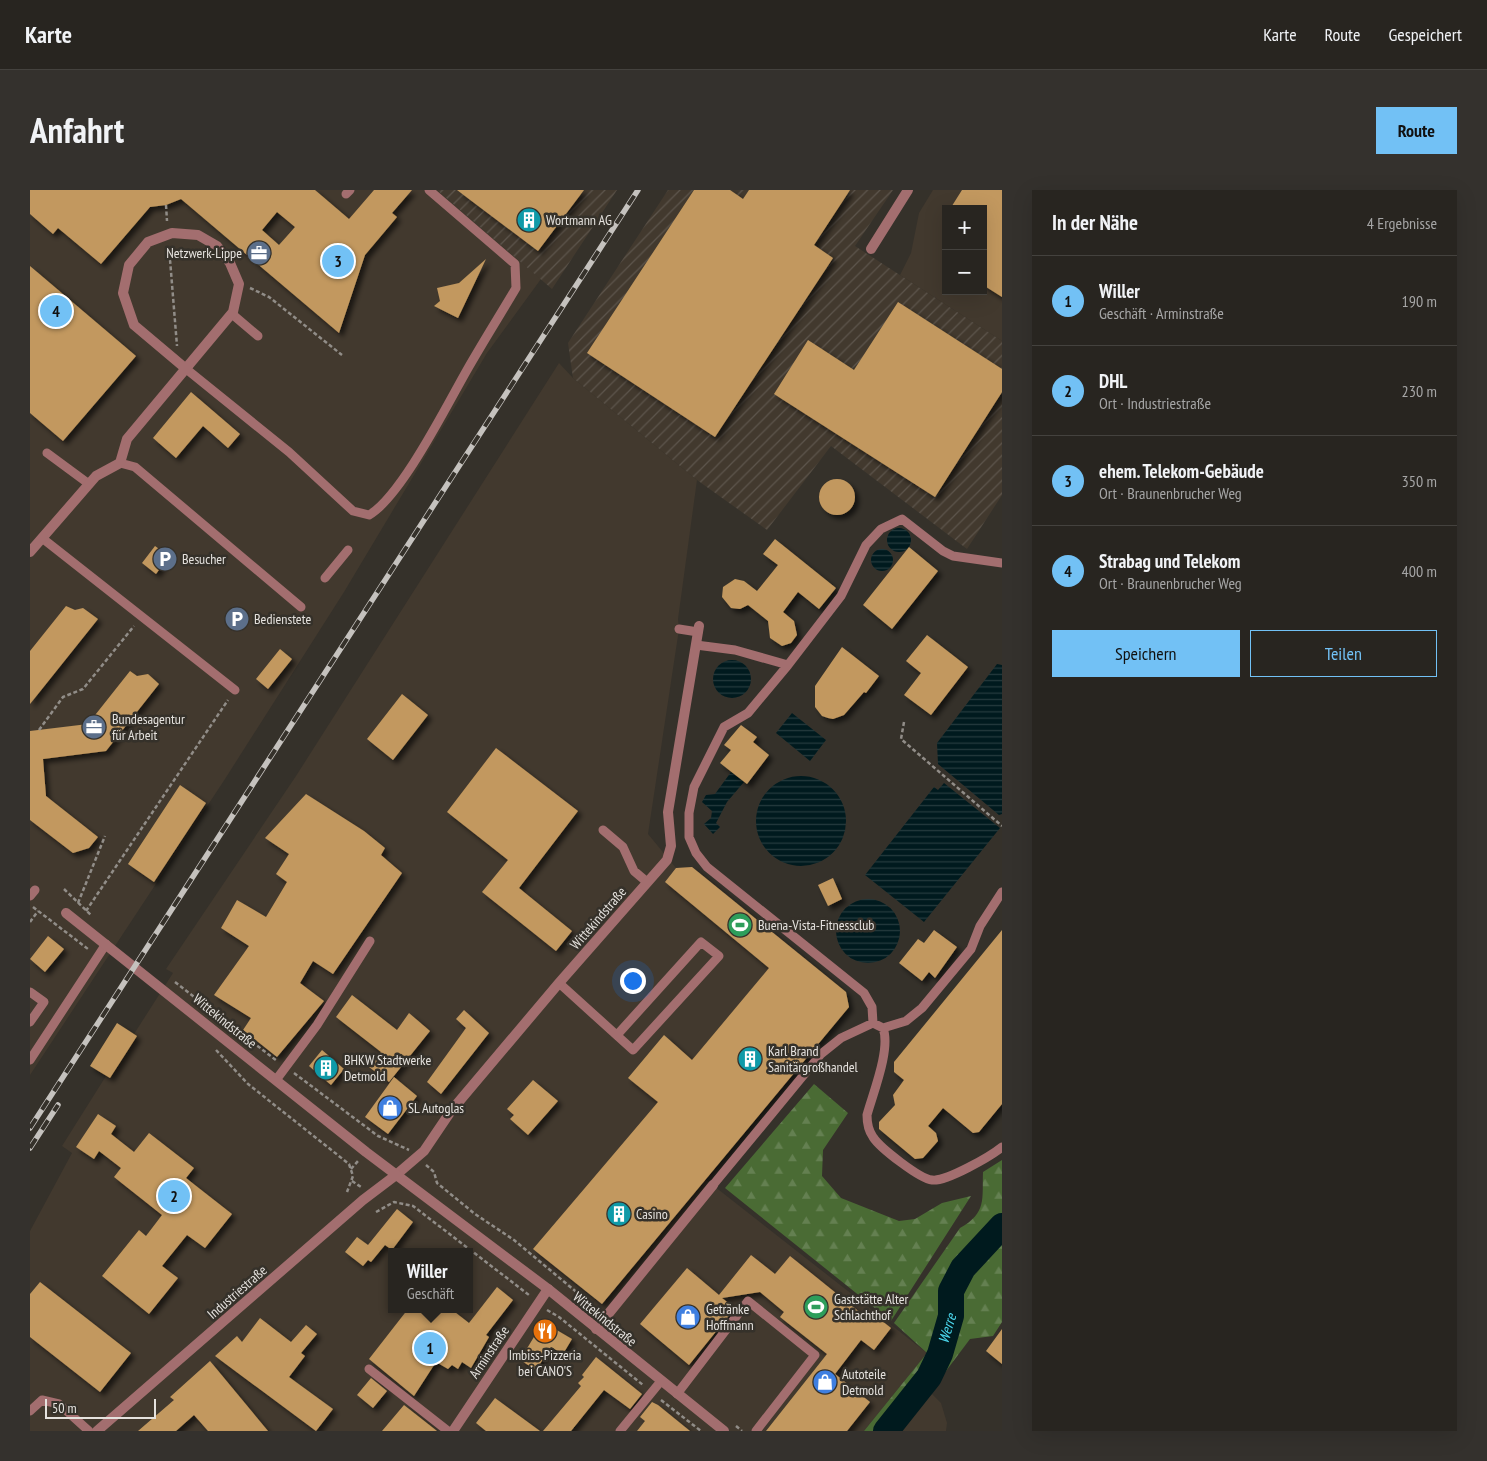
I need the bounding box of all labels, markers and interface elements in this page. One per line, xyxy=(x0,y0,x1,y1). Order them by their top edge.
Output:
text: Karte xyxy=(25,19,72,50)
text: Karte xyxy=(1263,23,1297,46)
text: Route xyxy=(1325,23,1360,46)
text: Gespeichert xyxy=(1388,23,1462,46)
text: Anfahrt xyxy=(30,107,124,153)
button: Route xyxy=(1376,107,1457,154)
map controls xyxy=(942,205,987,295)
button: + xyxy=(942,205,987,250)
building icon: Wortmann AG xyxy=(516,207,542,233)
text: In der Nähe xyxy=(1052,209,1138,236)
place label: Wortmann AG xyxy=(546,211,612,229)
text: 4 Ergebnisse xyxy=(1367,213,1437,233)
office icon: Netzwerk-Lippe xyxy=(246,240,272,266)
pin: 3 xyxy=(322,242,354,280)
place label: Netzwerk-Lippe xyxy=(166,244,242,262)
button: − xyxy=(942,250,987,295)
text: Willer xyxy=(1099,279,1140,303)
text: 1 xyxy=(1064,291,1072,311)
text: 190 m xyxy=(1402,291,1437,311)
pin: 4 xyxy=(40,292,72,330)
text: Geschäft · Arminstraße xyxy=(1099,303,1224,323)
text: DHL xyxy=(1099,369,1127,393)
text: 2 xyxy=(1064,381,1072,401)
text: 230 m xyxy=(1402,381,1437,401)
text: Ort · Industriestraße xyxy=(1099,393,1211,413)
text: ehem. Telekom-Gebäude xyxy=(1099,459,1264,483)
text: 3 xyxy=(1064,471,1072,491)
text: 350 m xyxy=(1402,471,1437,491)
text: Ort · Braunenbrucher Weg xyxy=(1099,483,1242,503)
parking icon: Besucher xyxy=(152,546,178,572)
text: Strabag und Telekom xyxy=(1099,549,1240,573)
place label: Besucher xyxy=(182,550,226,568)
text: 4 xyxy=(1064,561,1072,581)
text: 400 m xyxy=(1402,561,1437,581)
text: Ort · Braunenbrucher Weg xyxy=(1099,573,1242,593)
parking icon: Bedienstete xyxy=(224,606,250,632)
place label: Bedienstete xyxy=(254,610,311,628)
button: Speichern xyxy=(1052,630,1240,677)
button: Teilen xyxy=(1250,630,1437,677)
place label: Bundesagentur für Arbeit xyxy=(112,710,185,744)
office icon: Bundesagentur für Arbeit xyxy=(81,714,107,740)
street label: Wittekindstraße xyxy=(566,883,630,953)
sports icon: Buena-Vista-Fitnessclub xyxy=(727,912,753,938)
place label: Buena-Vista-Fitnessclub xyxy=(758,916,874,934)
your location xyxy=(620,968,646,994)
street label: Wittekindstraße xyxy=(189,990,261,1052)
place label: Karl Brand Sanitärgroßhandel xyxy=(768,1042,859,1076)
building icon: Karl Brand Sanitärgroßhandel xyxy=(737,1046,763,1072)
place label: BHKW Stadtwerke Detmold xyxy=(344,1051,431,1085)
building icon: BHKW Stadtwerke Detmold xyxy=(313,1055,339,1081)
shop icon: SL Autoglas xyxy=(377,1095,403,1121)
place label: SL Autoglas xyxy=(408,1099,464,1117)
pin: 2 xyxy=(158,1177,190,1215)
building icon: Casino xyxy=(606,1201,632,1227)
place label: Casino xyxy=(636,1205,668,1223)
popup xyxy=(388,1248,473,1313)
text: Willer xyxy=(407,1259,448,1283)
street label: Industriestraße xyxy=(203,1261,271,1323)
text: Geschäft xyxy=(407,1283,454,1303)
street label: Wittekindstraße xyxy=(569,1288,641,1350)
place label: Gaststätte Alter Schlachthof xyxy=(834,1290,909,1324)
sports icon: Gaststätte Alter Schlachthof xyxy=(803,1294,829,1320)
place label: Getränke Hoffmann xyxy=(706,1300,754,1334)
shop icon: Getränke Hoffmann xyxy=(675,1304,701,1330)
water label: Werre xyxy=(934,1311,960,1346)
restaurant icon: Imbiss-Pizzeria bei CANO'S xyxy=(532,1318,558,1344)
street label: Arminstraße xyxy=(465,1322,513,1382)
pin: 1 xyxy=(414,1329,446,1367)
place label: Imbiss-Pizzeria bei CANO'S xyxy=(509,1346,581,1380)
place label: Autoteile Detmold xyxy=(842,1365,886,1399)
shop icon: Autoteile Detmold xyxy=(812,1369,838,1395)
scale bar xyxy=(45,1396,156,1419)
text: 50 m xyxy=(52,1399,77,1417)

